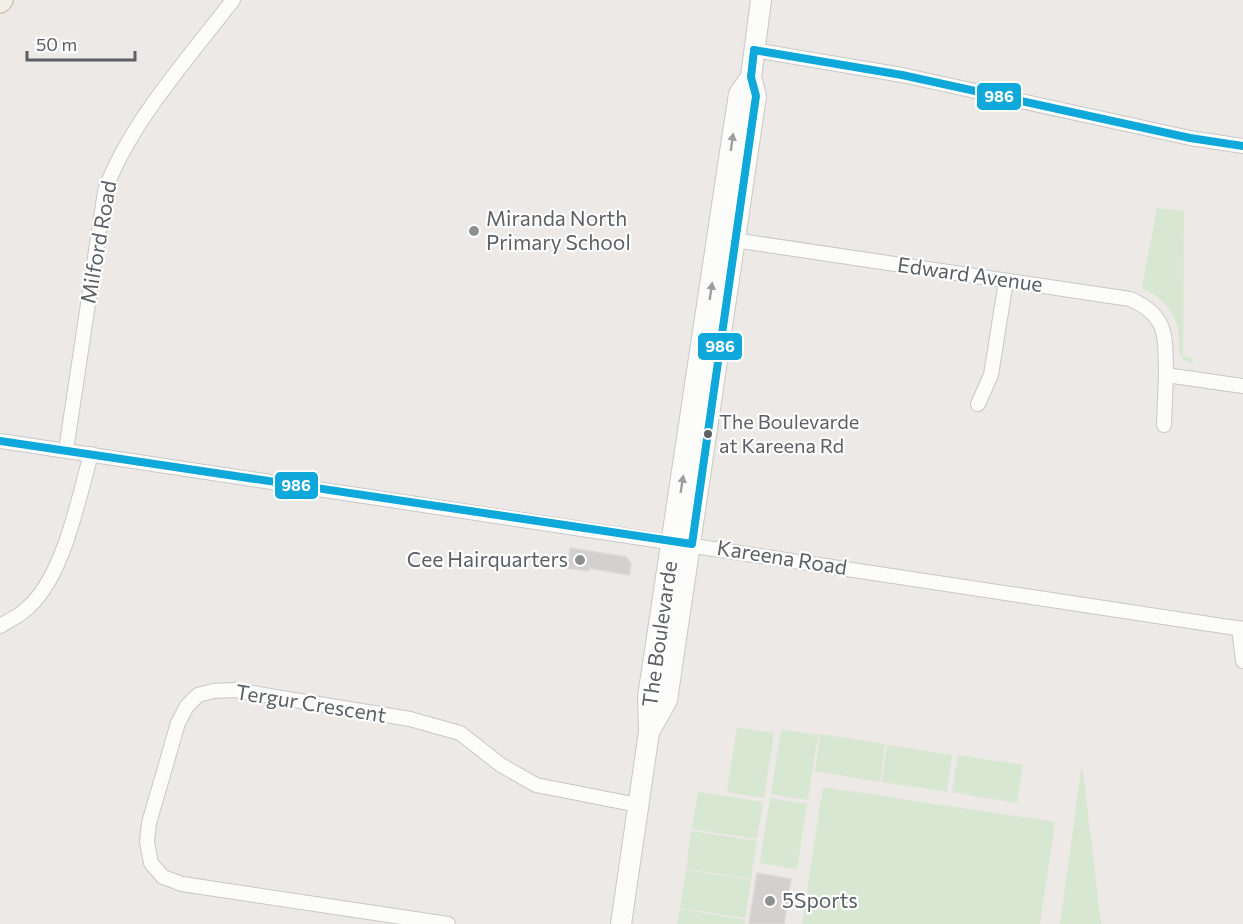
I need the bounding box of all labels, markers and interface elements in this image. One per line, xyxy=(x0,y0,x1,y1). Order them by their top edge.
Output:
scale bar xyxy=(27,24,135,62)
text: 50 m xyxy=(36,33,77,55)
line badge: 986 xyxy=(976,82,1022,111)
text: 986 xyxy=(984,86,1014,105)
one-way arrow xyxy=(727,133,736,152)
street label: Milford Road xyxy=(74,178,121,305)
place label: Miranda North Primary School xyxy=(486,205,631,254)
marker: Miranda North Primary School xyxy=(467,224,481,238)
street label: Edward Avenue xyxy=(896,251,1044,296)
one-way arrow xyxy=(706,281,715,300)
line badge: 986 xyxy=(697,332,743,361)
text: 986 xyxy=(705,336,735,355)
place label: The Boulevarde at Kareena Rd xyxy=(719,409,859,457)
marker: The Boulevarde at Kareena Rd xyxy=(702,428,714,440)
line badge: 986 xyxy=(274,471,319,500)
one-way arrow xyxy=(677,474,686,493)
text: 986 xyxy=(281,475,311,494)
street label: Kareena Road xyxy=(715,534,849,579)
place label: Cee Hairquarters xyxy=(407,546,568,571)
marker: Cee Hairquarters xyxy=(573,553,587,567)
street label: The Boulevarde xyxy=(636,559,681,708)
street label: Tergur Crescent xyxy=(234,678,388,727)
place label: 5Sports xyxy=(782,887,858,912)
marker: 5Sports xyxy=(763,894,777,908)

